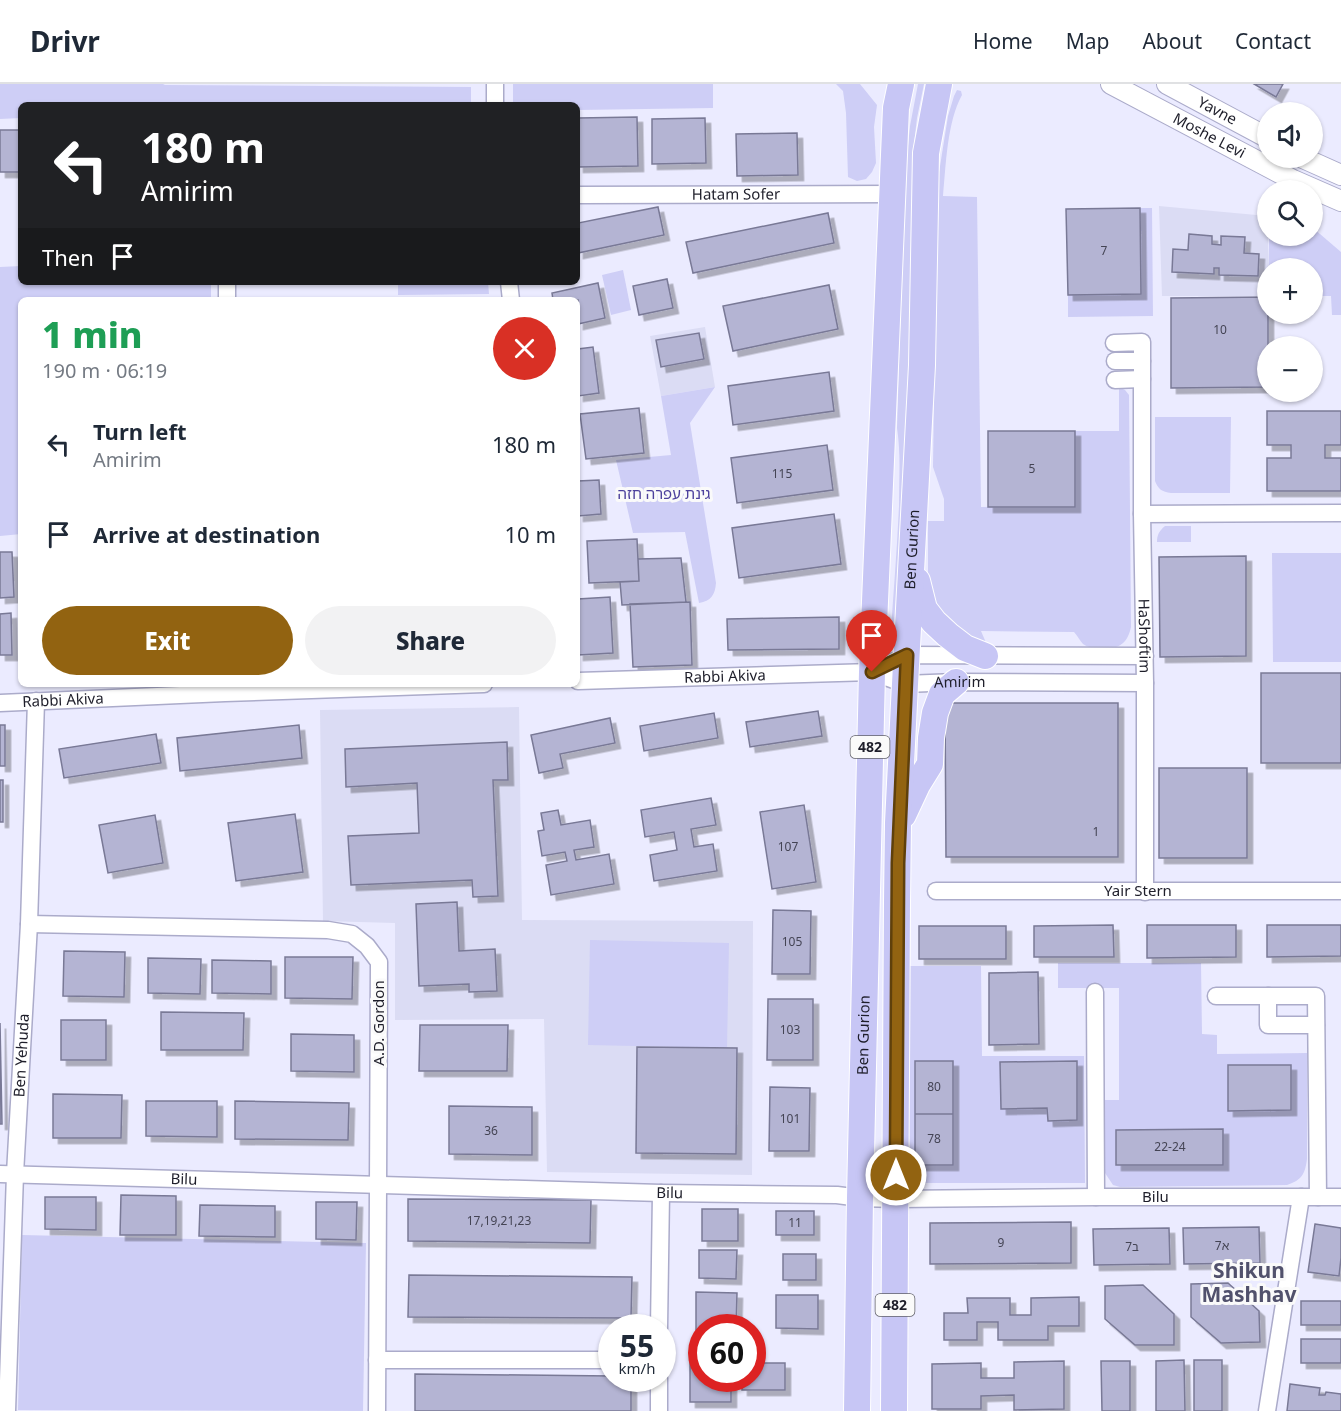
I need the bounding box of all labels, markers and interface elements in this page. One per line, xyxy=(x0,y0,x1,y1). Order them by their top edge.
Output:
text: Drivr xyxy=(30,22,100,60)
text: Home xyxy=(973,27,1033,55)
text: Map xyxy=(1066,27,1109,55)
text: About xyxy=(1142,27,1202,55)
text: Contact xyxy=(1235,27,1311,55)
street label: Yavne xyxy=(1195,91,1241,129)
map controls xyxy=(1257,102,1323,402)
button: sound xyxy=(1257,102,1323,168)
street label: Moshe Levi xyxy=(1170,108,1249,162)
text: 180 m xyxy=(141,118,265,175)
icon: left xyxy=(42,126,120,204)
text: Amirim xyxy=(141,172,234,209)
button: search xyxy=(1257,180,1323,246)
street label: Hatam Sofer xyxy=(692,183,780,204)
icon: arrive xyxy=(106,240,139,273)
text: Then xyxy=(42,242,94,272)
house number: 7 xyxy=(1101,242,1108,259)
button: + xyxy=(1257,258,1323,324)
text: 1 min xyxy=(42,310,143,359)
button: close xyxy=(493,317,556,380)
house number: 10 xyxy=(1213,321,1227,338)
button: − xyxy=(1257,336,1323,402)
text: 190 m · 06:19 xyxy=(42,357,167,384)
text: Turn left xyxy=(93,416,187,446)
icon: left xyxy=(42,428,75,461)
text: 180 m xyxy=(492,429,556,459)
text: Amirim xyxy=(93,446,162,473)
house number: 5 xyxy=(1029,460,1036,477)
house number: 115 xyxy=(772,465,792,482)
park label: גינת עפרה חזה xyxy=(618,483,711,503)
street label: Ben Gurion xyxy=(899,509,923,590)
icon: arrive xyxy=(42,518,75,551)
text: Arrive at destination xyxy=(93,519,320,549)
text: 10 m xyxy=(505,519,556,549)
street label: HaShoftim xyxy=(1135,598,1156,673)
button: Exit xyxy=(42,606,293,675)
button: Share xyxy=(305,606,556,675)
pin xyxy=(846,610,897,672)
icon: arrive xyxy=(855,619,888,652)
street label: Rabbi Akiva xyxy=(684,664,766,687)
street label: Amirim xyxy=(933,671,986,692)
street label: Rabbi Akiva xyxy=(22,687,104,711)
road number: 482 xyxy=(850,736,890,758)
house number: 1 xyxy=(1093,823,1099,840)
house number: 107 xyxy=(778,838,798,855)
street label: Yair Stern xyxy=(1104,880,1172,900)
house number: 105 xyxy=(782,933,802,950)
street label: A.D. Gordon xyxy=(368,980,388,1066)
street label: Ben Gurion xyxy=(852,995,874,1075)
street label: Ben Yehuda xyxy=(8,1013,33,1098)
house number: 103 xyxy=(780,1021,800,1038)
house number: 80 xyxy=(927,1078,941,1095)
house number: 101 xyxy=(780,1110,800,1127)
house number: 36 xyxy=(484,1122,498,1139)
house number: 78 xyxy=(927,1130,941,1147)
house number: 22-24 xyxy=(1154,1138,1186,1155)
position arrow xyxy=(864,1143,928,1207)
street label: Bilu xyxy=(170,1168,198,1189)
street label: Bilu xyxy=(656,1182,683,1202)
street label: Bilu xyxy=(1142,1186,1169,1206)
house number: 17,19,21,23 xyxy=(467,1212,531,1229)
house number: 11 xyxy=(788,1214,802,1231)
house number: 9 xyxy=(998,1234,1005,1251)
house number: 7א xyxy=(1215,1237,1230,1254)
house number: 7ב xyxy=(1125,1238,1139,1255)
district label: Shikun Mashhav xyxy=(1202,1256,1296,1308)
road number: 482 xyxy=(876,1294,914,1316)
speed limit sign: 60 xyxy=(688,1314,766,1392)
text: 55 xyxy=(620,1325,654,1366)
text: km/h xyxy=(619,1358,655,1378)

